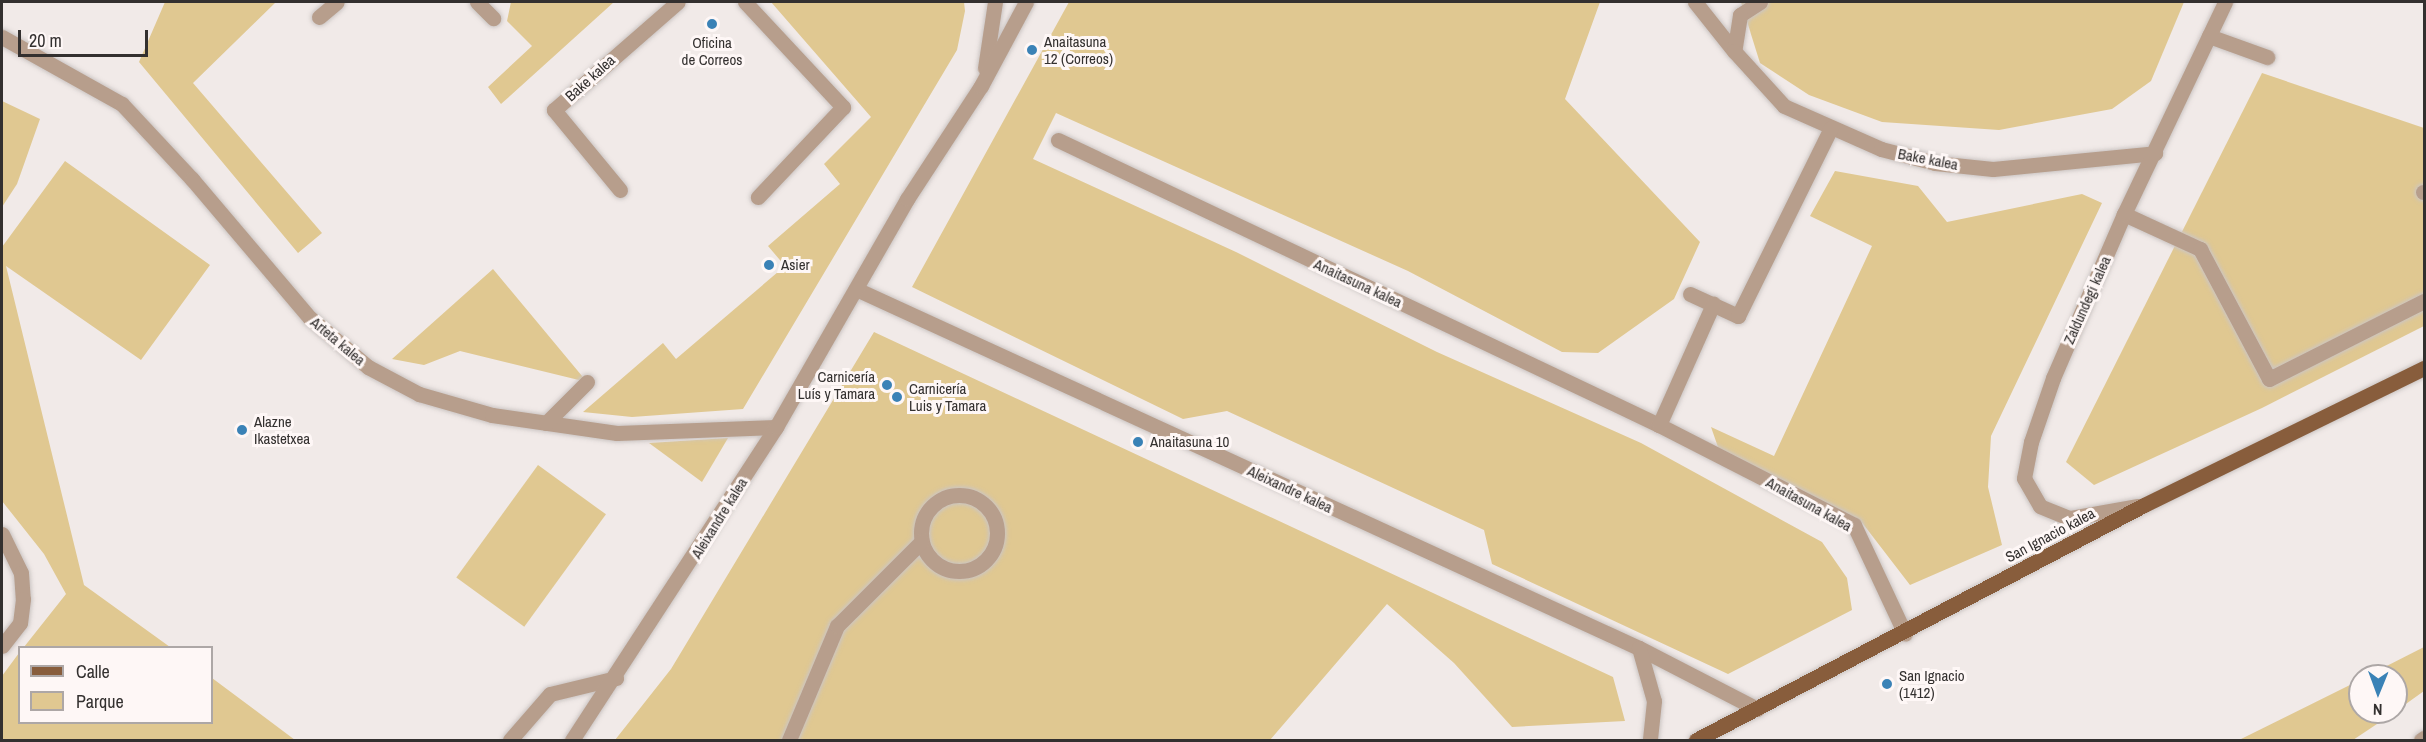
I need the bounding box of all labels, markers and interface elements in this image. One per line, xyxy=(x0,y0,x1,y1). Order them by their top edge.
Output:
marker: Oficina de Correos xyxy=(705,17,719,31)
scale bar xyxy=(21,18,152,56)
text: 20 m xyxy=(29,28,62,53)
place label: Anaitasuna 12 (Correos) xyxy=(1044,32,1113,67)
place label: Oficina de Correos xyxy=(682,33,742,68)
marker: Anaitasuna 12 (Correos) xyxy=(1025,43,1039,57)
street label: Bake kalea xyxy=(561,51,619,105)
street label: Bake kalea xyxy=(1896,144,1960,174)
street label: Zaldundegi kalea xyxy=(2060,253,2114,347)
street label: Anaitasuna kalea xyxy=(1311,255,1405,311)
place label: Asier xyxy=(781,256,810,274)
marker: Asier xyxy=(762,258,776,272)
street label: Arteta kalea xyxy=(307,313,369,369)
place label: Carnicería Luís y Tamara xyxy=(798,367,875,402)
marker: Carnicería Luís y Tamara xyxy=(880,378,894,392)
place label: Carnicería Luis y Tamara xyxy=(909,379,986,414)
marker: Carnicería Luis y Tamara xyxy=(890,390,904,404)
place label: Alazne Ikastetxea xyxy=(254,412,310,447)
marker: Alazne Ikastetxea xyxy=(235,423,249,437)
place label: Anaitasuna 10 xyxy=(1150,433,1229,451)
marker: Anaitasuna 10 xyxy=(1131,435,1145,449)
street label: Aleixandre kalea xyxy=(1245,461,1335,517)
street label: Anaitasuna kalea xyxy=(1763,473,1855,535)
street label: Aleixandre kalea xyxy=(687,474,751,562)
street label: San Ignacio kalea xyxy=(2002,504,2098,566)
legend xyxy=(18,646,213,724)
text: Calle xyxy=(76,659,110,684)
north arrow xyxy=(2348,664,2408,724)
place label: San Ignacio (1412) xyxy=(1899,666,1965,701)
marker: San Ignacio (1412) xyxy=(1880,677,1894,691)
text: Parque xyxy=(76,689,124,714)
text: N xyxy=(2373,699,2383,721)

